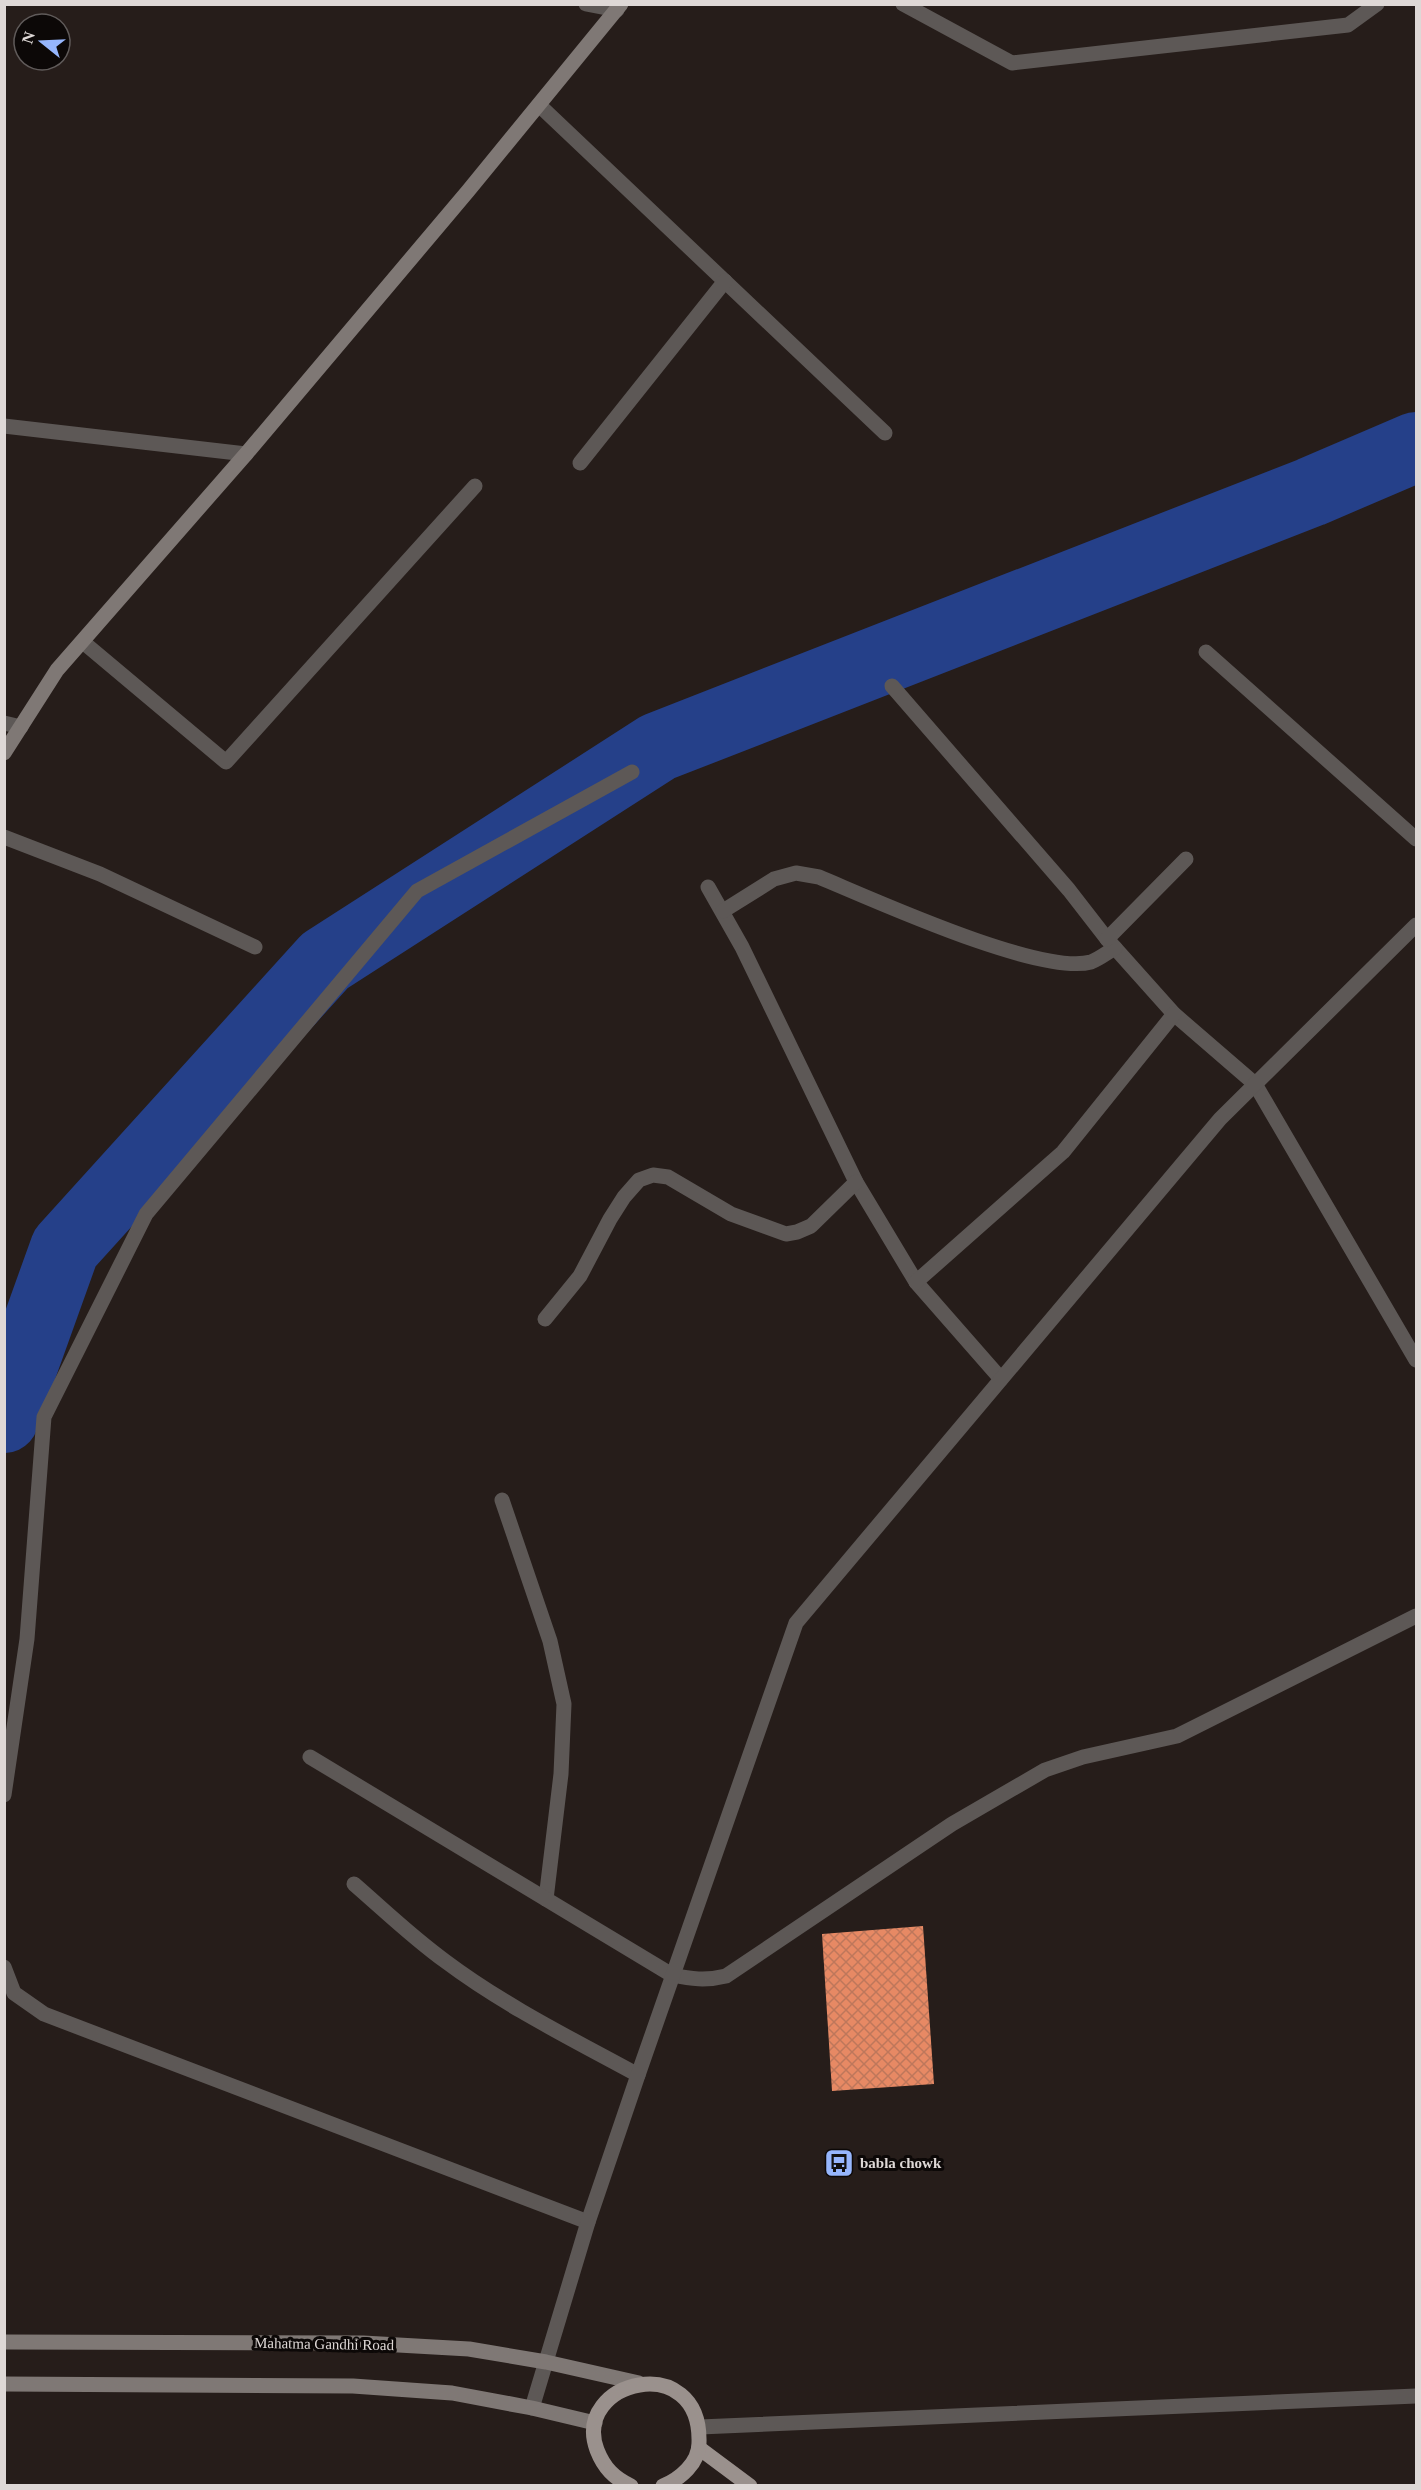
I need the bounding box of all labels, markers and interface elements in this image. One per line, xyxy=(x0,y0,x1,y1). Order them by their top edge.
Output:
north arrow xyxy=(12,12,72,72)
text: N xyxy=(18,29,38,46)
bus stop icon: babla chowk xyxy=(823,2147,855,2179)
place label: babla chowk xyxy=(860,2155,942,2171)
street label: Mahatma Gandhi Road xyxy=(254,2335,395,2353)

